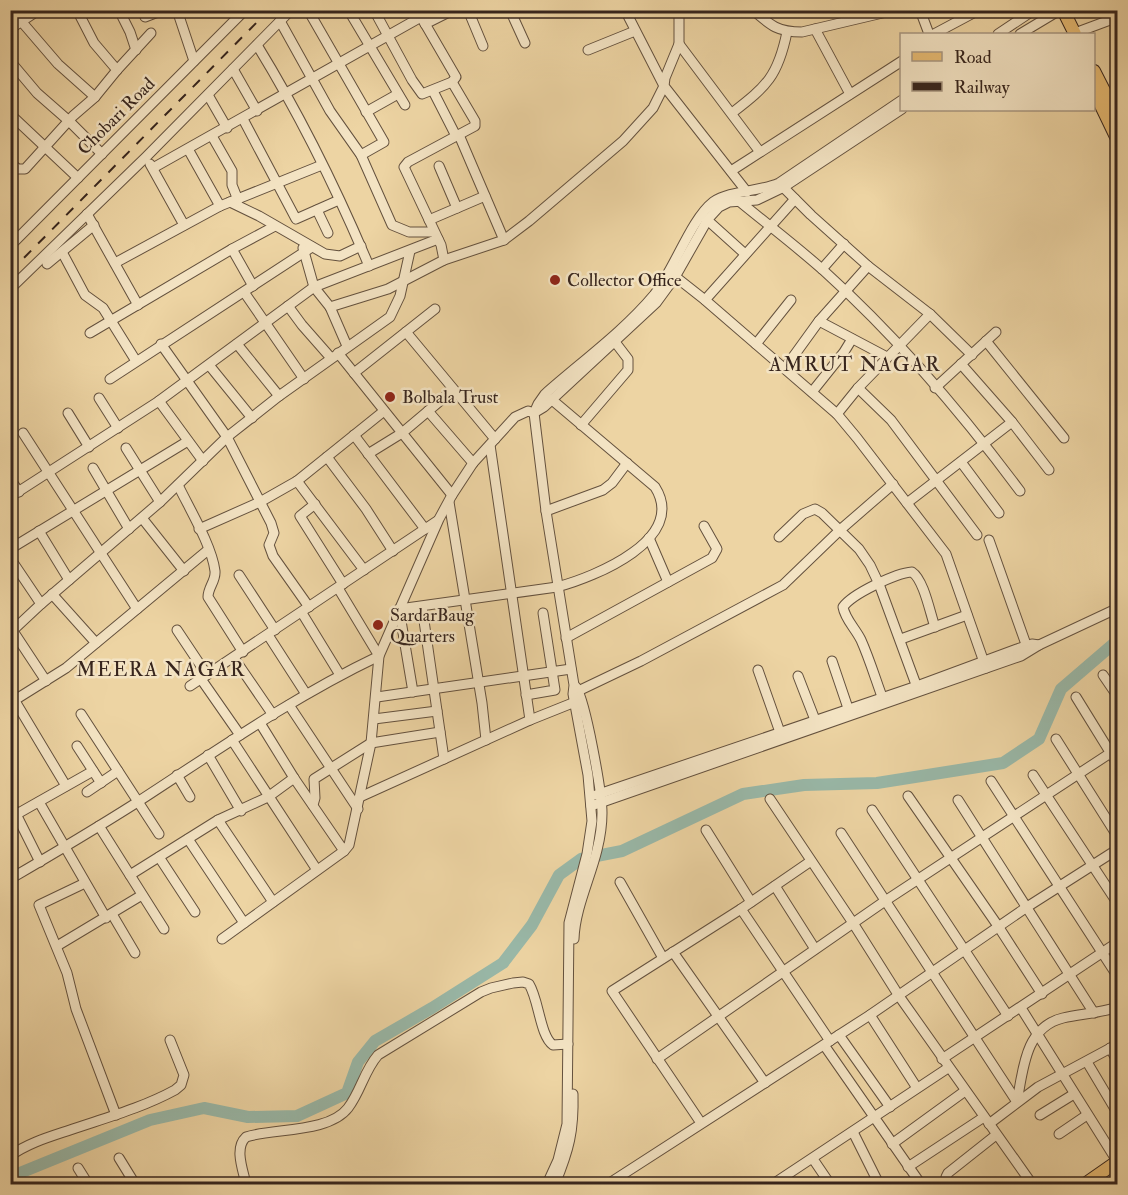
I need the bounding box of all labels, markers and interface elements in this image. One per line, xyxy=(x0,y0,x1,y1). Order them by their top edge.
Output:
legend xyxy=(900,33,1095,111)
text: Road xyxy=(954,46,992,69)
street label: Chobari Road xyxy=(73,73,160,160)
text: Railway xyxy=(954,76,1011,99)
place label: Collector Office xyxy=(567,269,682,292)
marker: Collector Office xyxy=(548,273,562,287)
district label: AMRUT NAGAR xyxy=(768,352,941,377)
place label: Bolbala Trust xyxy=(402,386,499,409)
marker: Bolbala Trust xyxy=(383,390,397,404)
place label: SardarBaug Quarters xyxy=(390,604,475,648)
marker: SardarBaug Quarters xyxy=(371,618,385,632)
district label: MEERA NAGAR xyxy=(76,657,246,682)

